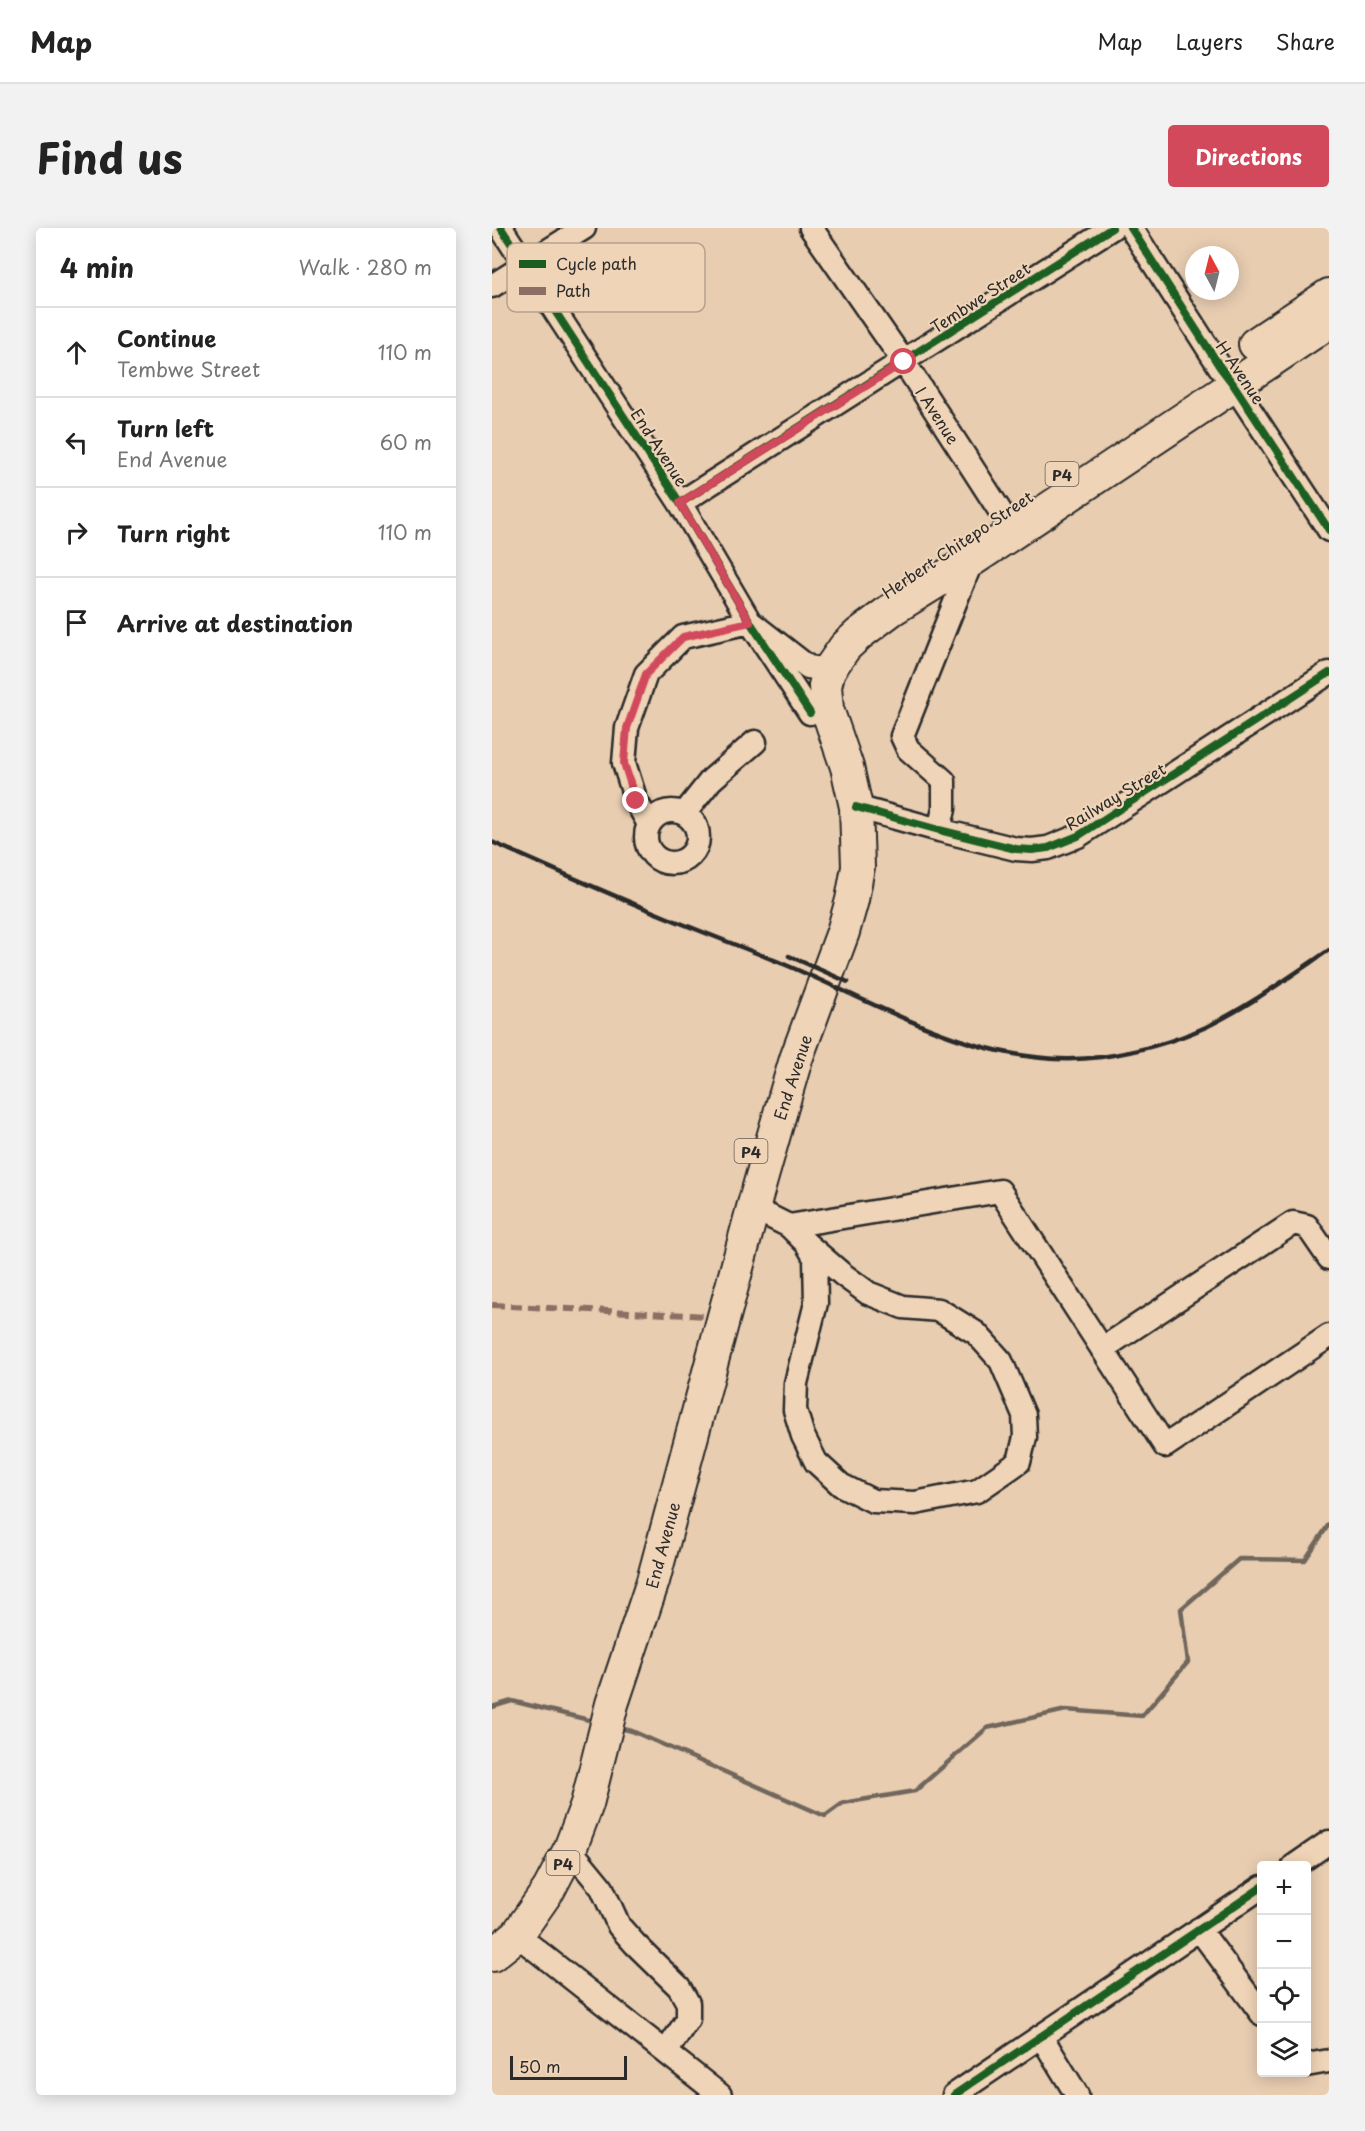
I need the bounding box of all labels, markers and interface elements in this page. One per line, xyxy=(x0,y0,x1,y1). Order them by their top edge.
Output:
text: Map xyxy=(30,20,92,63)
text: Map xyxy=(1098,25,1142,57)
text: Layers xyxy=(1175,25,1243,57)
text: Share xyxy=(1276,25,1335,57)
text: Find us xyxy=(36,125,183,188)
button: Directions xyxy=(1168,125,1329,187)
legend xyxy=(507,243,705,312)
north arrow xyxy=(1185,246,1239,300)
text: 4 min xyxy=(60,248,134,287)
text: Cycle path xyxy=(556,251,637,275)
text: Walk · 280 m xyxy=(299,252,432,282)
street label: Tembwe Street xyxy=(925,255,1035,338)
text: Path xyxy=(556,278,591,302)
text: Continue xyxy=(117,321,216,354)
icon: ahead xyxy=(60,336,93,369)
street label: H Avenue xyxy=(1211,336,1271,409)
text: 110 m xyxy=(378,337,432,367)
route start xyxy=(890,348,916,374)
text: Tembwe Street xyxy=(117,354,260,384)
street label: I Avenue xyxy=(910,381,966,449)
street label: End Avenue xyxy=(626,403,694,491)
text: Turn left xyxy=(117,411,214,444)
icon: left xyxy=(60,426,93,459)
text: 60 m xyxy=(380,427,432,457)
text: End Avenue xyxy=(117,444,227,474)
road number: P4 xyxy=(1046,462,1078,486)
street label: Herbert Chitepo Street xyxy=(877,484,1038,604)
icon: right xyxy=(60,516,93,549)
text: Turn right xyxy=(117,516,230,549)
text: 110 m xyxy=(378,517,432,547)
icon: arrive xyxy=(60,606,93,639)
text: Arrive at destination xyxy=(117,606,353,639)
street label: Railway Street xyxy=(1060,756,1170,836)
route end xyxy=(622,787,648,813)
street label: End Avenue xyxy=(767,1031,817,1123)
road number: P4 xyxy=(734,1139,768,1163)
street label: End Avenue xyxy=(639,1499,685,1591)
road number: P4 xyxy=(546,1851,580,1875)
map controls xyxy=(1257,1861,1311,2077)
button: + xyxy=(1257,1861,1311,1915)
button: − xyxy=(1257,1915,1311,1969)
button: locate xyxy=(1257,1969,1311,2023)
button: layers xyxy=(1257,2023,1311,2077)
scale bar xyxy=(510,2053,627,2080)
text: 50 m xyxy=(519,2054,560,2078)

